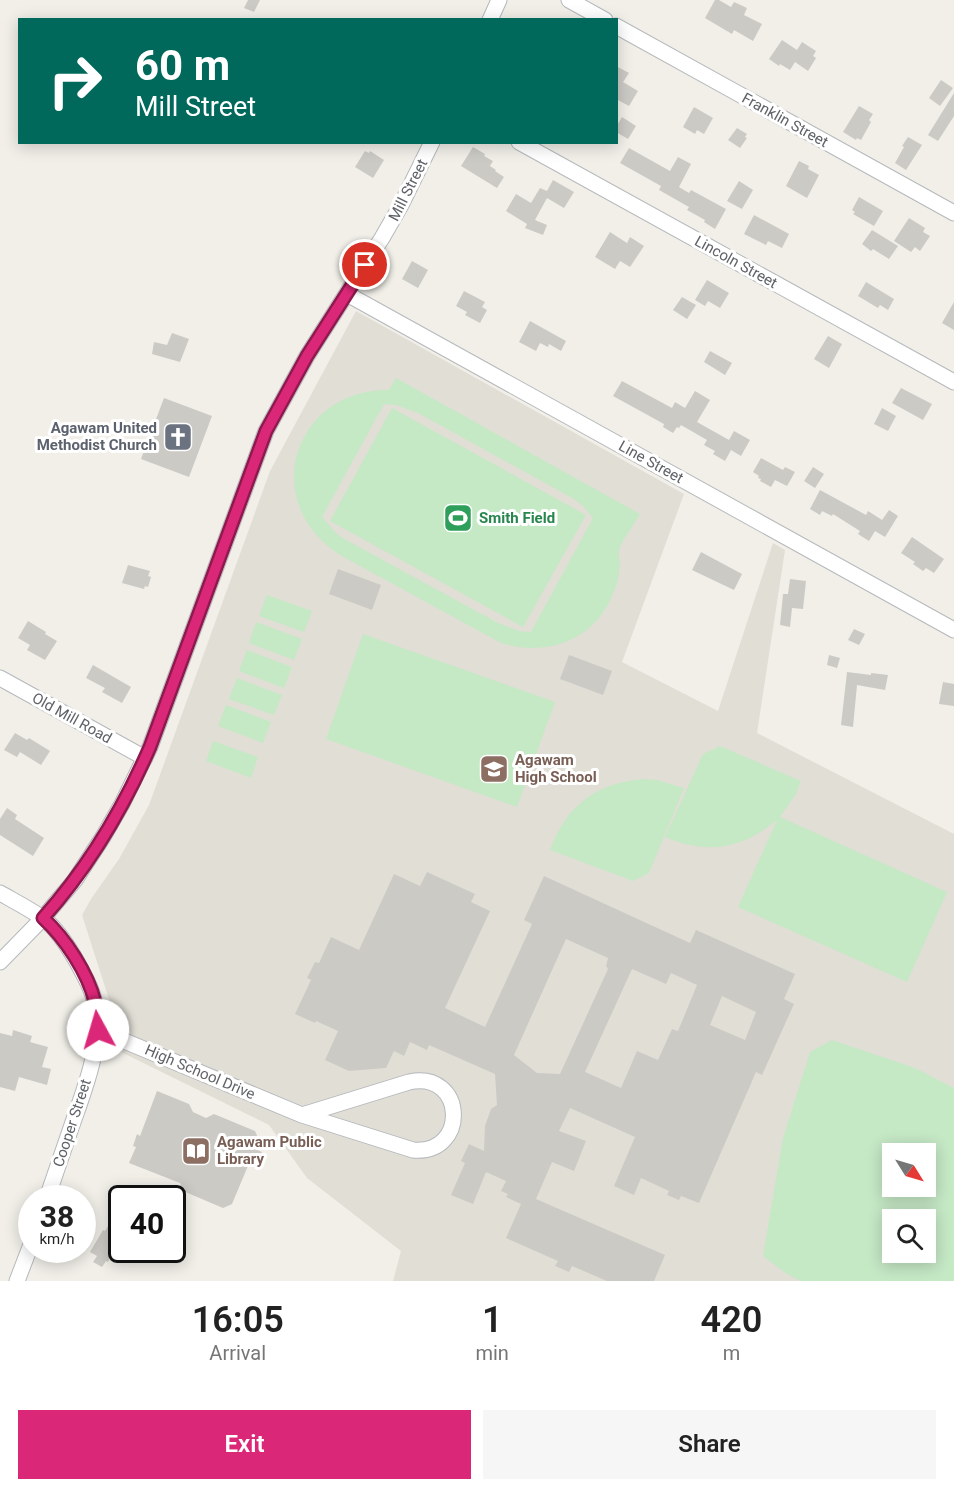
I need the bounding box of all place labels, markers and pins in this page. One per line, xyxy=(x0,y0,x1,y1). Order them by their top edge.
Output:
pin xyxy=(339,239,390,290)
place label: Agawam United Methodist Church xyxy=(37,419,157,454)
church icon: Agawam United Methodist Church xyxy=(162,421,194,453)
sports icon: Smith Field xyxy=(442,502,474,534)
place label: Smith Field xyxy=(479,509,555,527)
place label: Agawam High School xyxy=(515,751,597,786)
school or university icon: Agawam High School xyxy=(478,753,510,785)
place label: Agawam Public Library xyxy=(217,1133,322,1168)
library icon: Agawam Public Library xyxy=(180,1135,212,1167)

